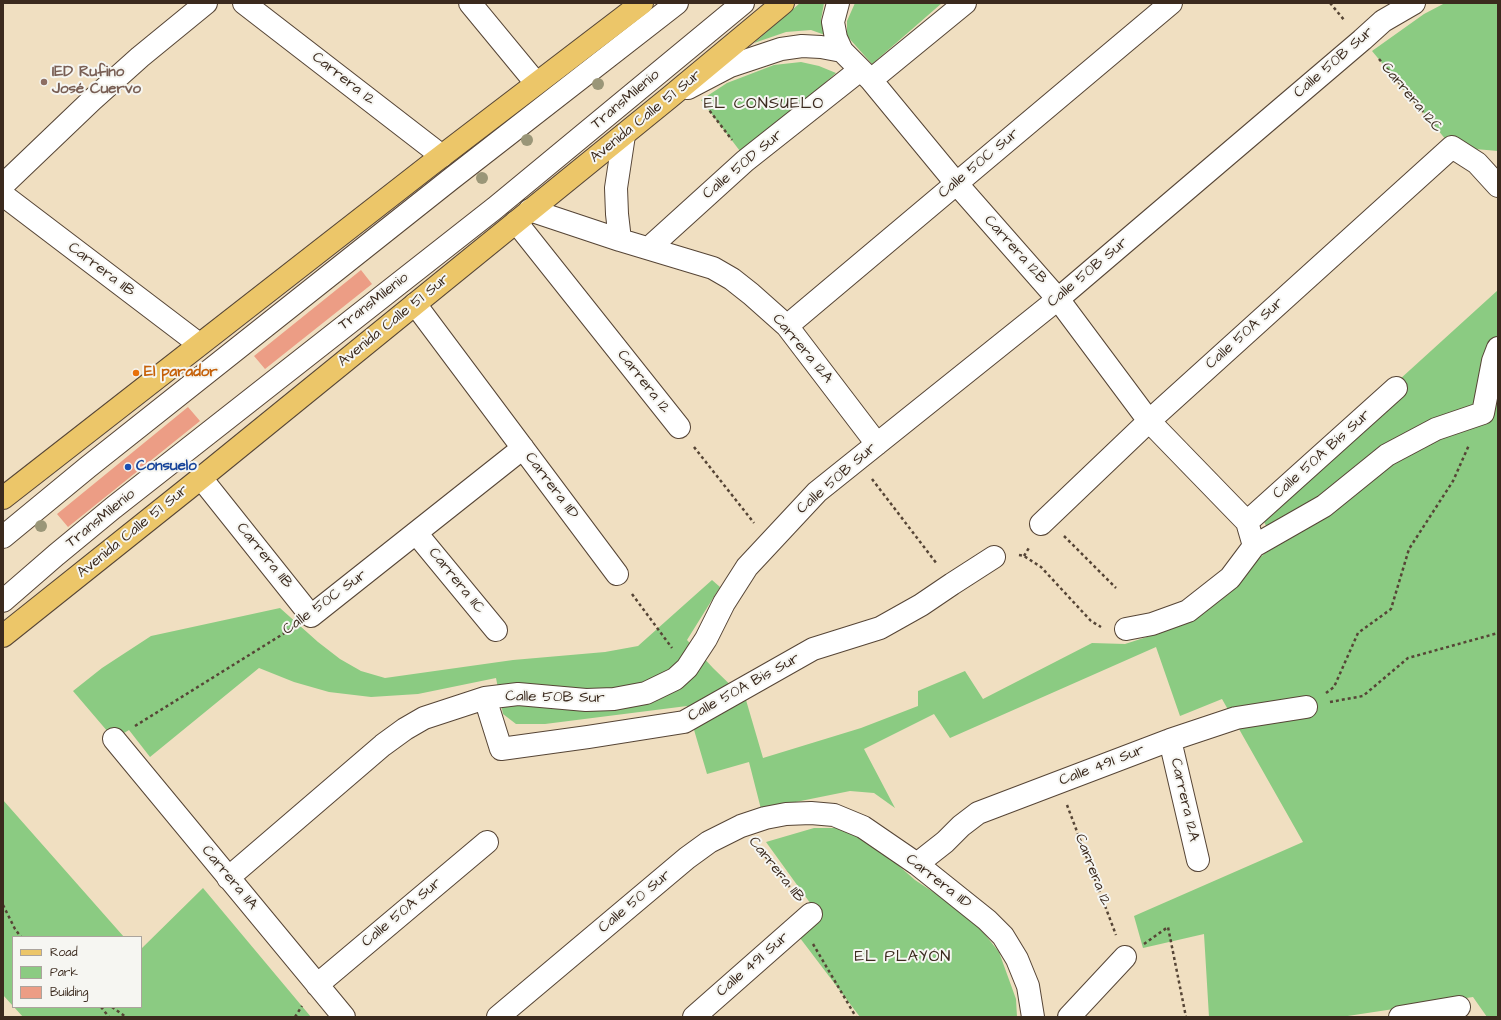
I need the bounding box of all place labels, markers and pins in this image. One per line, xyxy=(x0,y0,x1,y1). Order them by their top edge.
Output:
place label: IED Rufino José Cuervo xyxy=(52,64,141,99)
marker: IED Rufino José Cuervo xyxy=(39,77,49,87)
place label: El parador xyxy=(144,364,218,382)
marker: El parador xyxy=(131,368,141,378)
place label: Consuelo xyxy=(136,458,197,476)
marker: Consuelo xyxy=(123,462,133,472)

